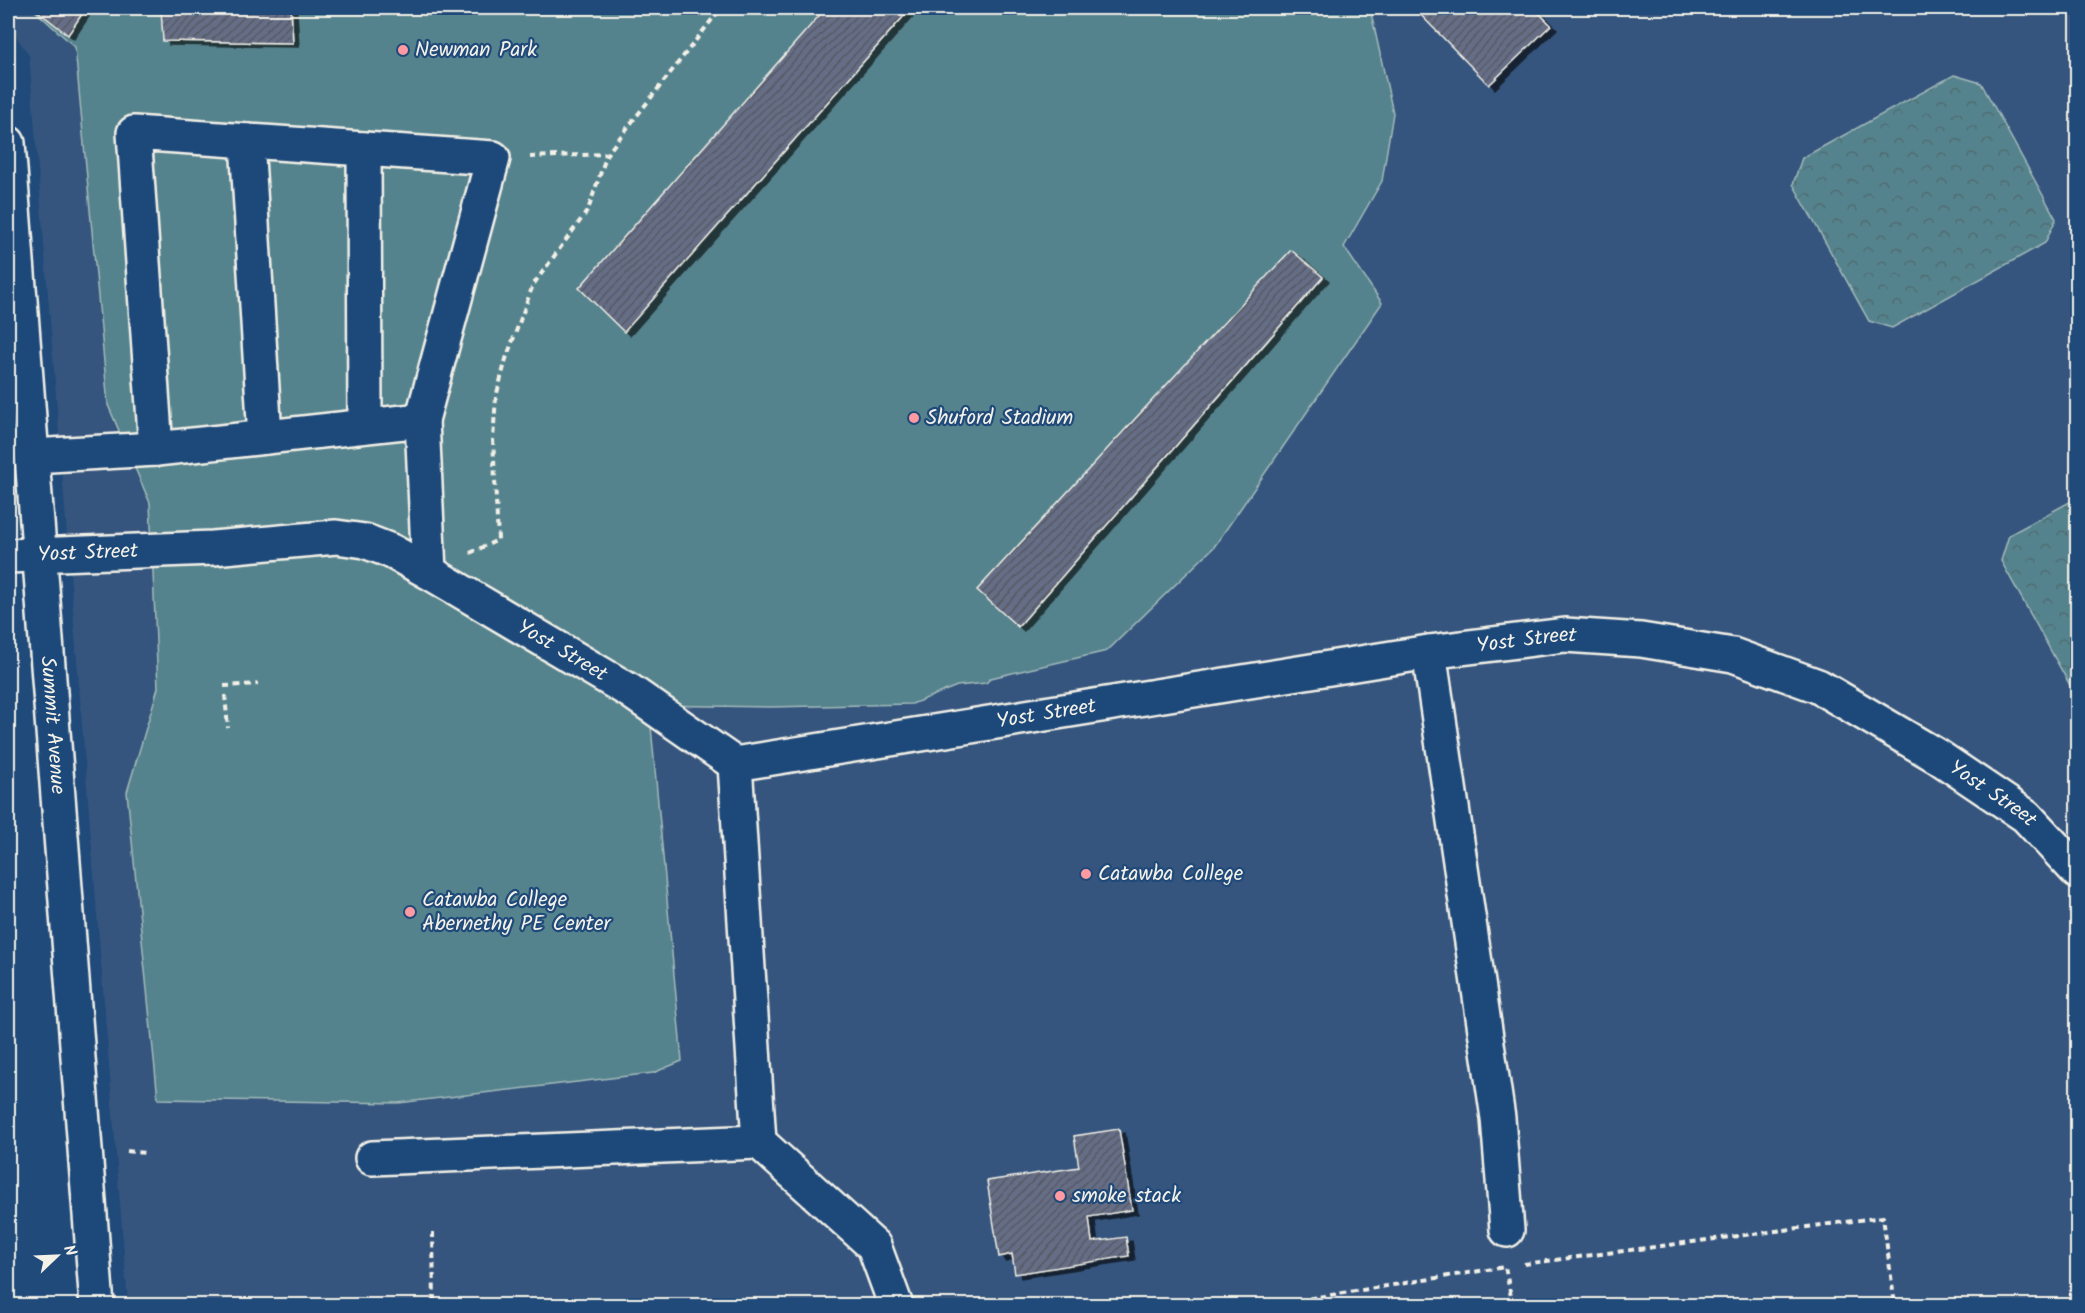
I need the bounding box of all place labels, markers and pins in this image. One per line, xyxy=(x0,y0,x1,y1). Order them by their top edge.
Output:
place label: Newman Park xyxy=(415,34,537,67)
marker: Newman Park xyxy=(396,43,410,57)
place label: Shuford Stadium xyxy=(926,402,1073,435)
marker: Shuford Stadium xyxy=(907,411,921,425)
place label: Catawba College xyxy=(1098,858,1244,891)
marker: Catawba College xyxy=(1079,867,1093,881)
place label: Catawba College Abernethy PE Center xyxy=(422,884,611,941)
marker: Catawba College Abernethy PE Center xyxy=(403,905,417,919)
place label: smoke stack xyxy=(1072,1180,1181,1213)
marker: smoke stack xyxy=(1053,1189,1067,1203)

